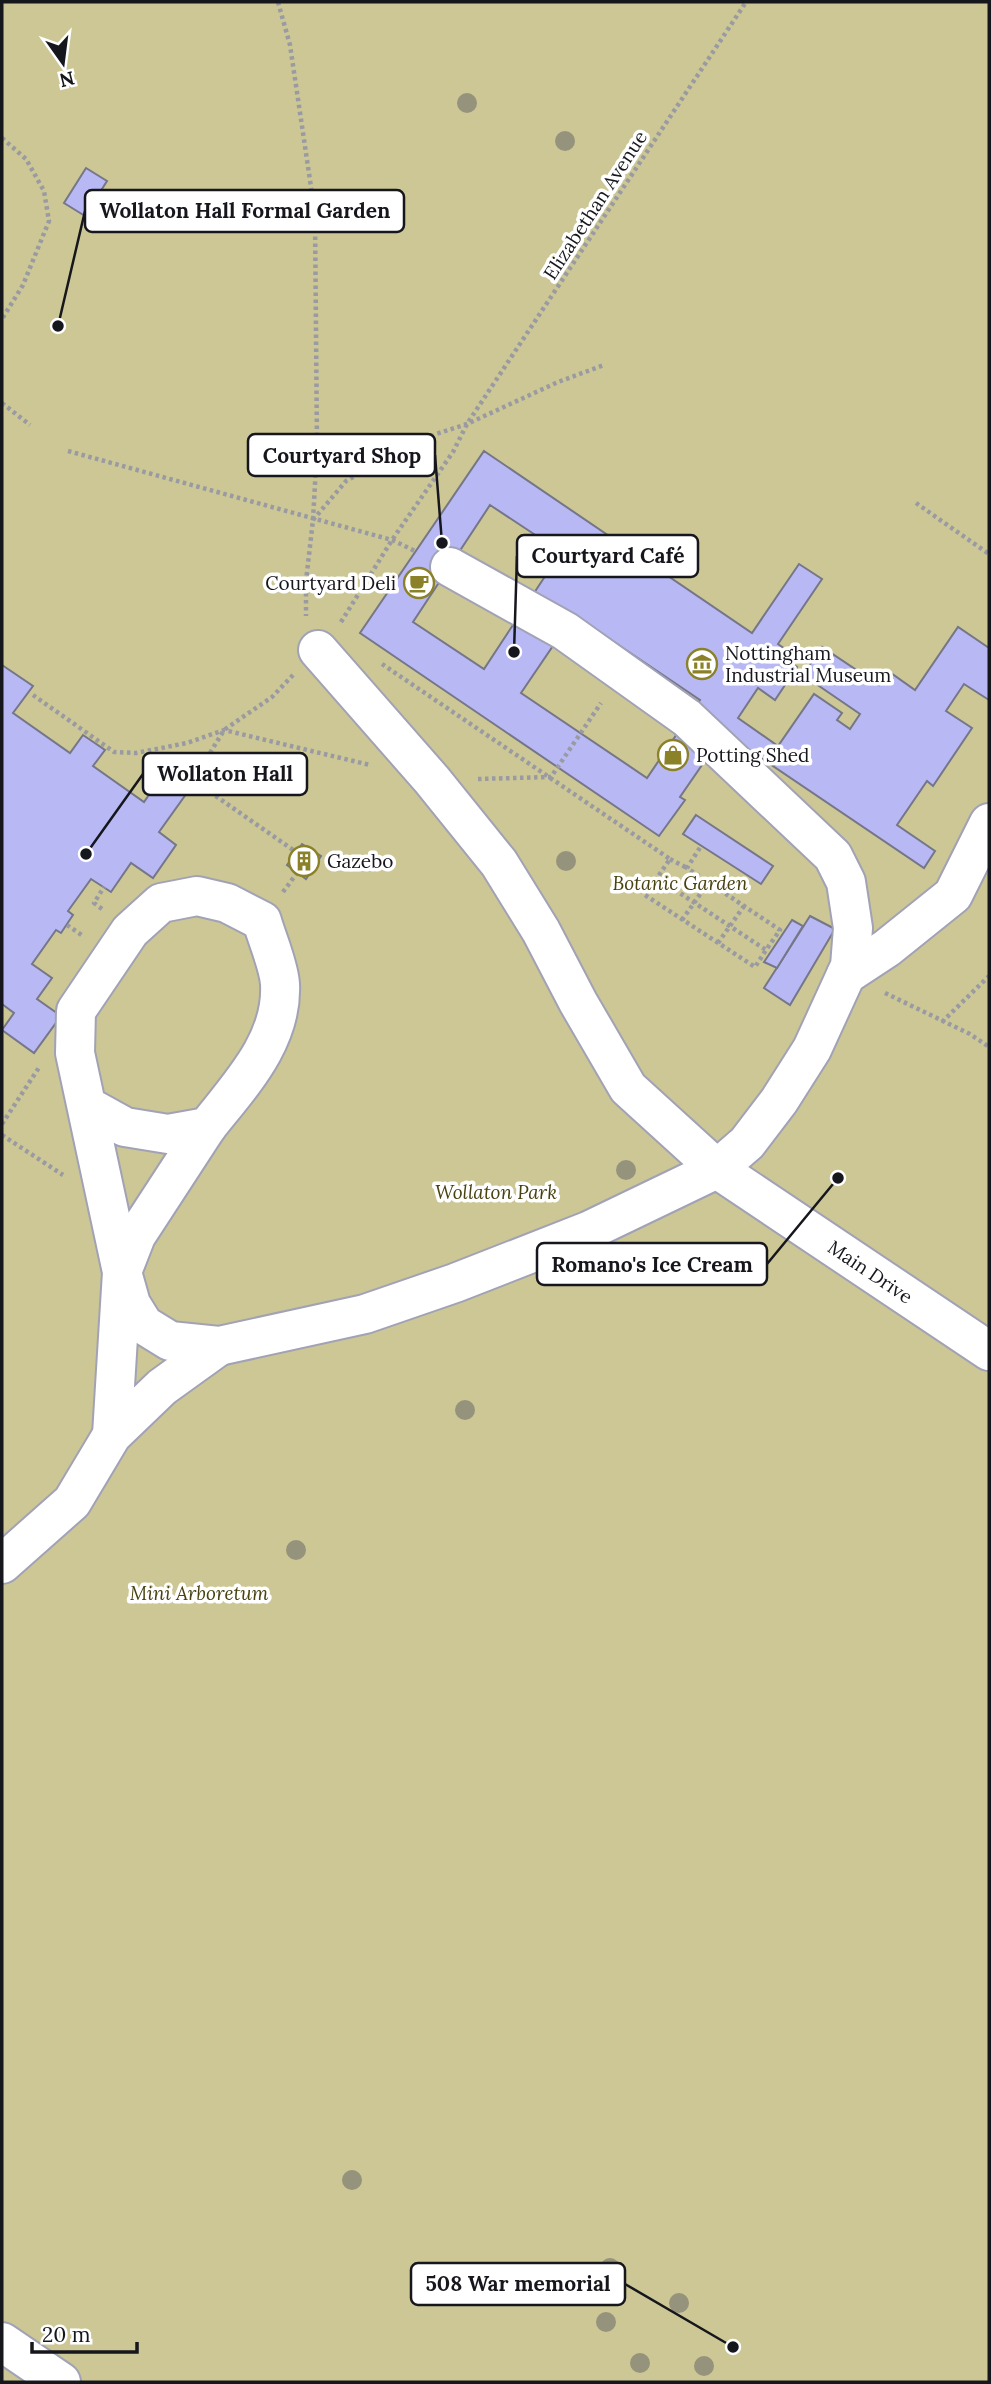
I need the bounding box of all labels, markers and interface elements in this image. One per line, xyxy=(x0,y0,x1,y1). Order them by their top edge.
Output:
north arrow xyxy=(28,28,98,98)
text: N xyxy=(57,66,77,93)
street label: Elizabethan Avenue xyxy=(538,126,652,284)
callout: Wollaton Hall Formal Garden xyxy=(85,190,404,232)
text: Wollaton Hall Formal Garden xyxy=(100,197,390,224)
callout: Courtyard Shop xyxy=(248,434,435,476)
text: Courtyard Shop xyxy=(263,442,421,469)
callout: Courtyard Café xyxy=(517,535,698,577)
text: Courtyard Café xyxy=(532,542,684,569)
cafe icon: Courtyard Deli xyxy=(402,566,436,600)
place label: Courtyard Deli xyxy=(265,571,396,595)
place label: Nottingham Industrial Museum xyxy=(725,641,891,687)
museum icon: Nottingham Industrial Museum xyxy=(685,647,719,681)
shop icon: Potting Shed xyxy=(656,738,690,772)
place label: Potting Shed xyxy=(696,743,809,767)
callout: Wollaton Hall xyxy=(143,753,307,795)
text: Wollaton Hall xyxy=(157,760,293,787)
building icon: Gazebo xyxy=(287,844,321,878)
place label: Gazebo xyxy=(327,849,393,873)
park label: Botanic Garden xyxy=(612,871,748,895)
park label: Wollaton Park xyxy=(435,1180,557,1204)
street label: Main Drive xyxy=(824,1235,917,1309)
callout: Romano's Ice Cream xyxy=(537,1243,767,1285)
text: Romano's Ice Cream xyxy=(551,1251,753,1278)
park label: Mini Arboretum xyxy=(130,1581,269,1605)
callout: 508 War memorial xyxy=(411,2263,625,2305)
text: 508 War memorial xyxy=(425,2270,611,2297)
scale bar xyxy=(32,2310,136,2354)
text: 20 m xyxy=(42,2321,91,2348)

